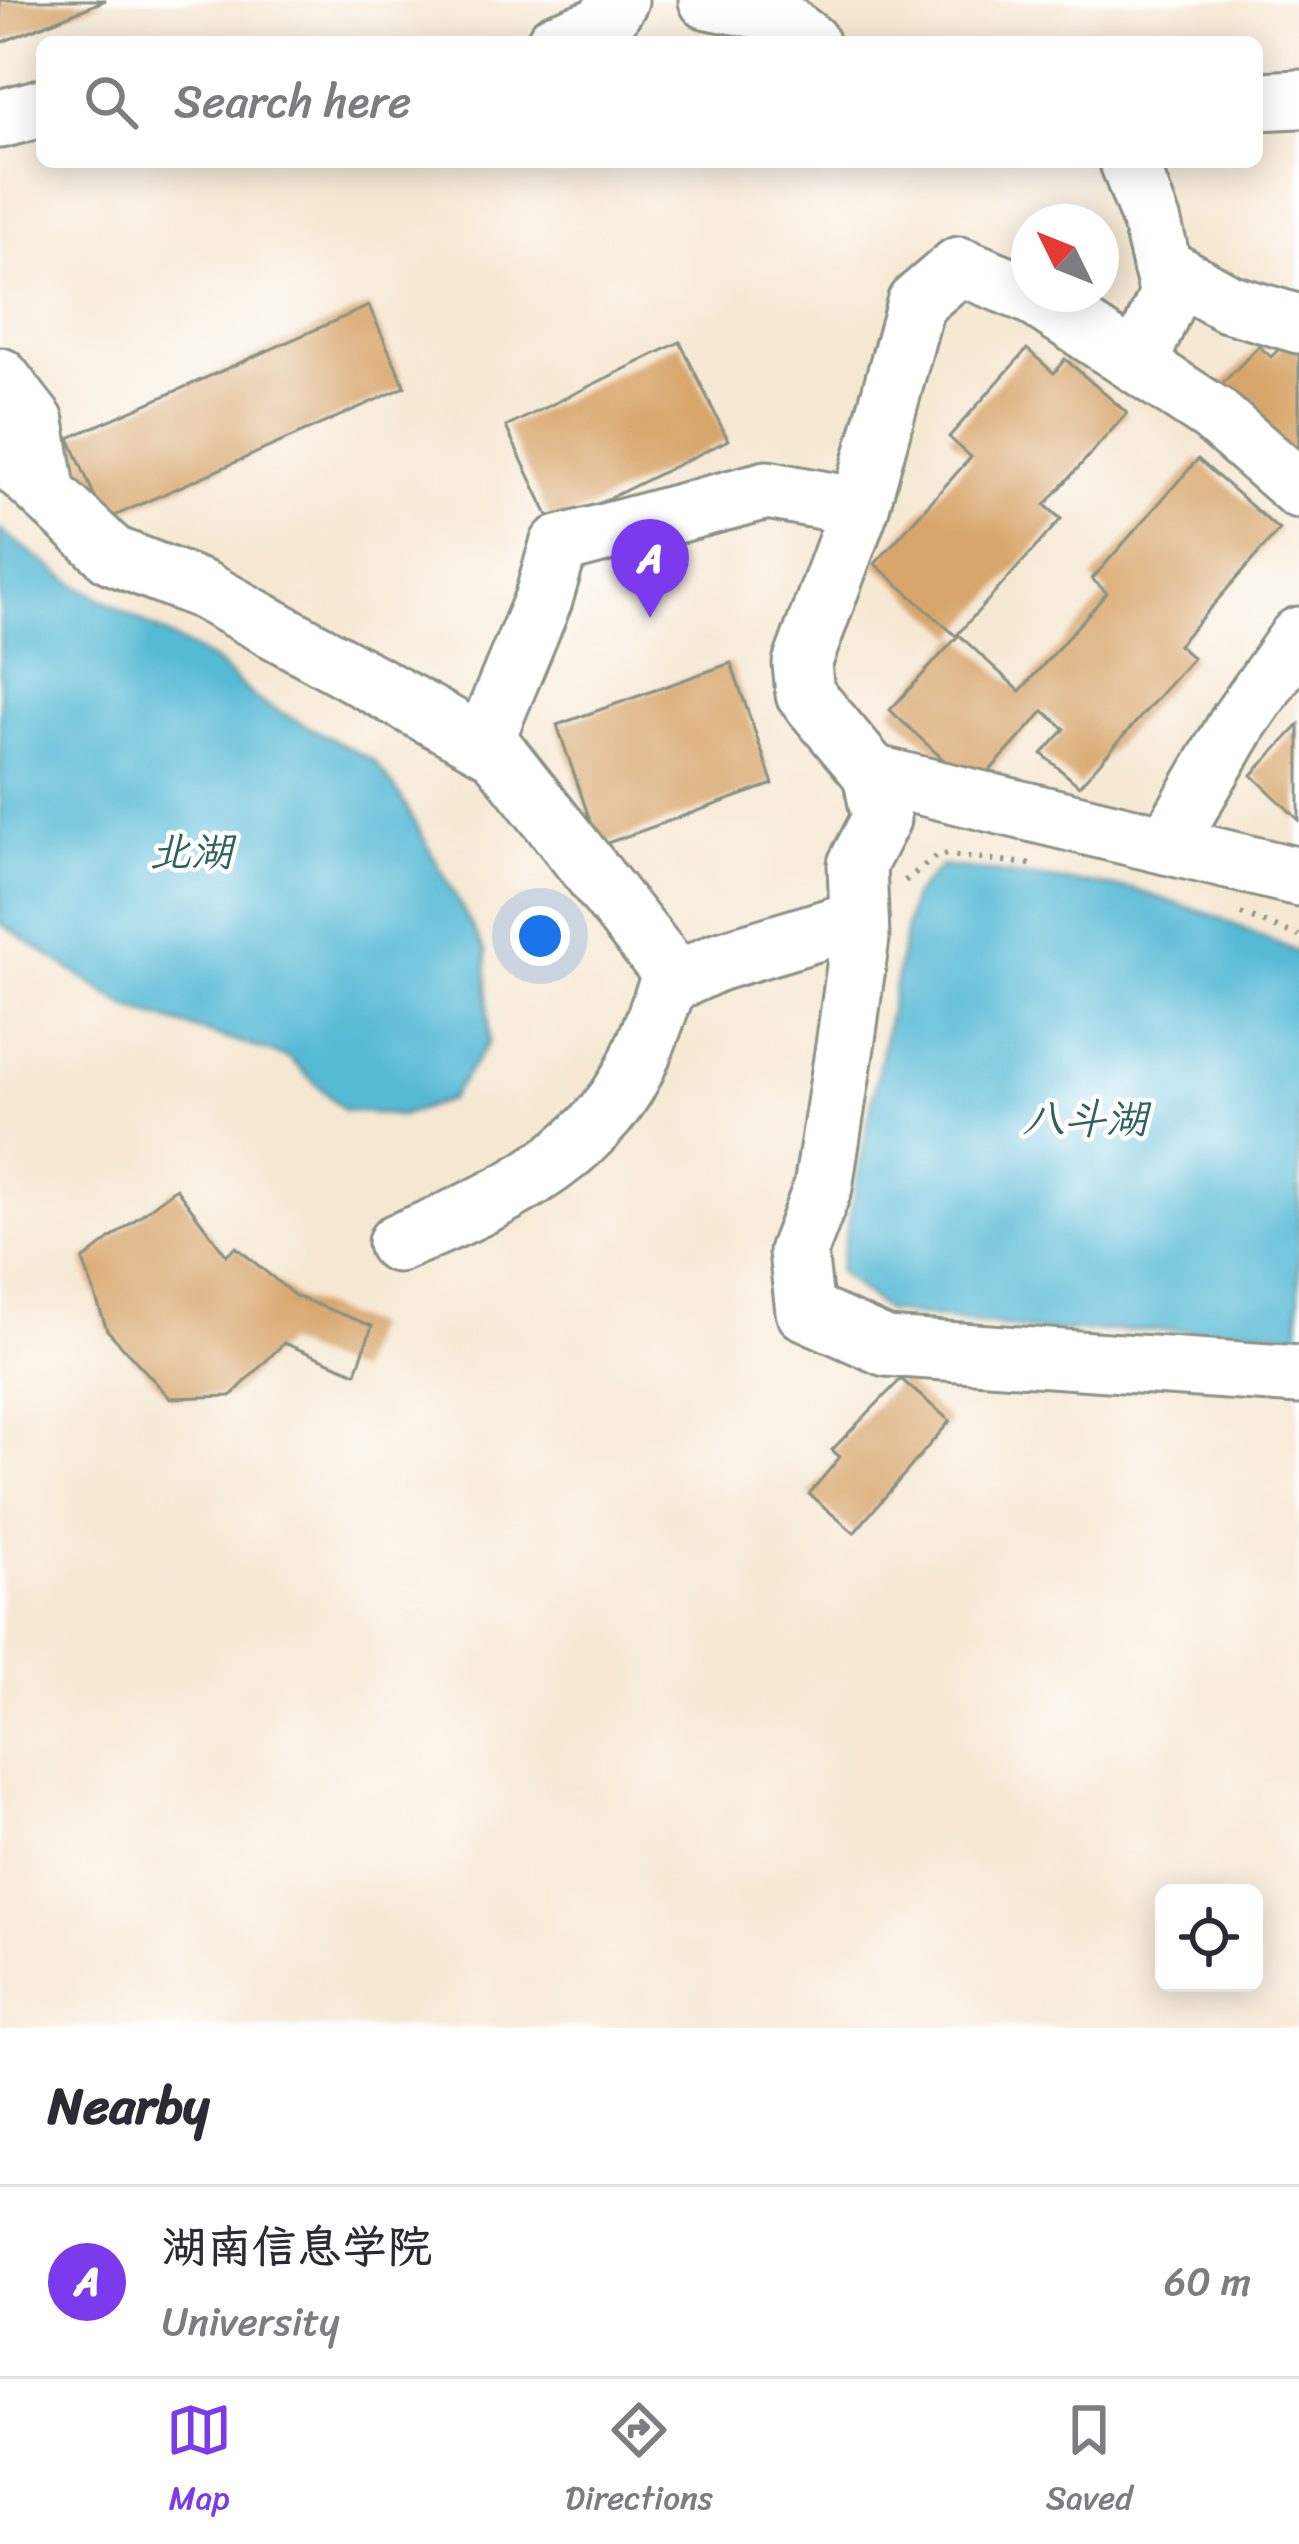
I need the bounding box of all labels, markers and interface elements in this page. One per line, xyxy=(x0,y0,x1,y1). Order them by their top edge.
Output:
search box xyxy=(36,36,1263,168)
text: Search here xyxy=(174,62,411,142)
icon: search xyxy=(78,69,144,135)
north arrow xyxy=(1011,204,1119,312)
pin: A xyxy=(611,519,689,618)
water label: 北湖 xyxy=(149,815,237,889)
your location xyxy=(510,906,570,966)
water label: 八斗湖 xyxy=(1022,1082,1152,1156)
map controls xyxy=(1155,1884,1263,1992)
button: locate xyxy=(1155,1884,1263,1992)
text: Nearby xyxy=(48,2061,209,2151)
text: 湖南信息学院 xyxy=(162,2207,432,2287)
text: A xyxy=(74,2247,100,2316)
text: 60 m xyxy=(1164,2247,1251,2316)
text: University xyxy=(162,2287,340,2356)
tab: Map xyxy=(166,2397,232,2527)
tab: Directions xyxy=(565,2397,713,2527)
tab: Saved xyxy=(1046,2397,1133,2527)

